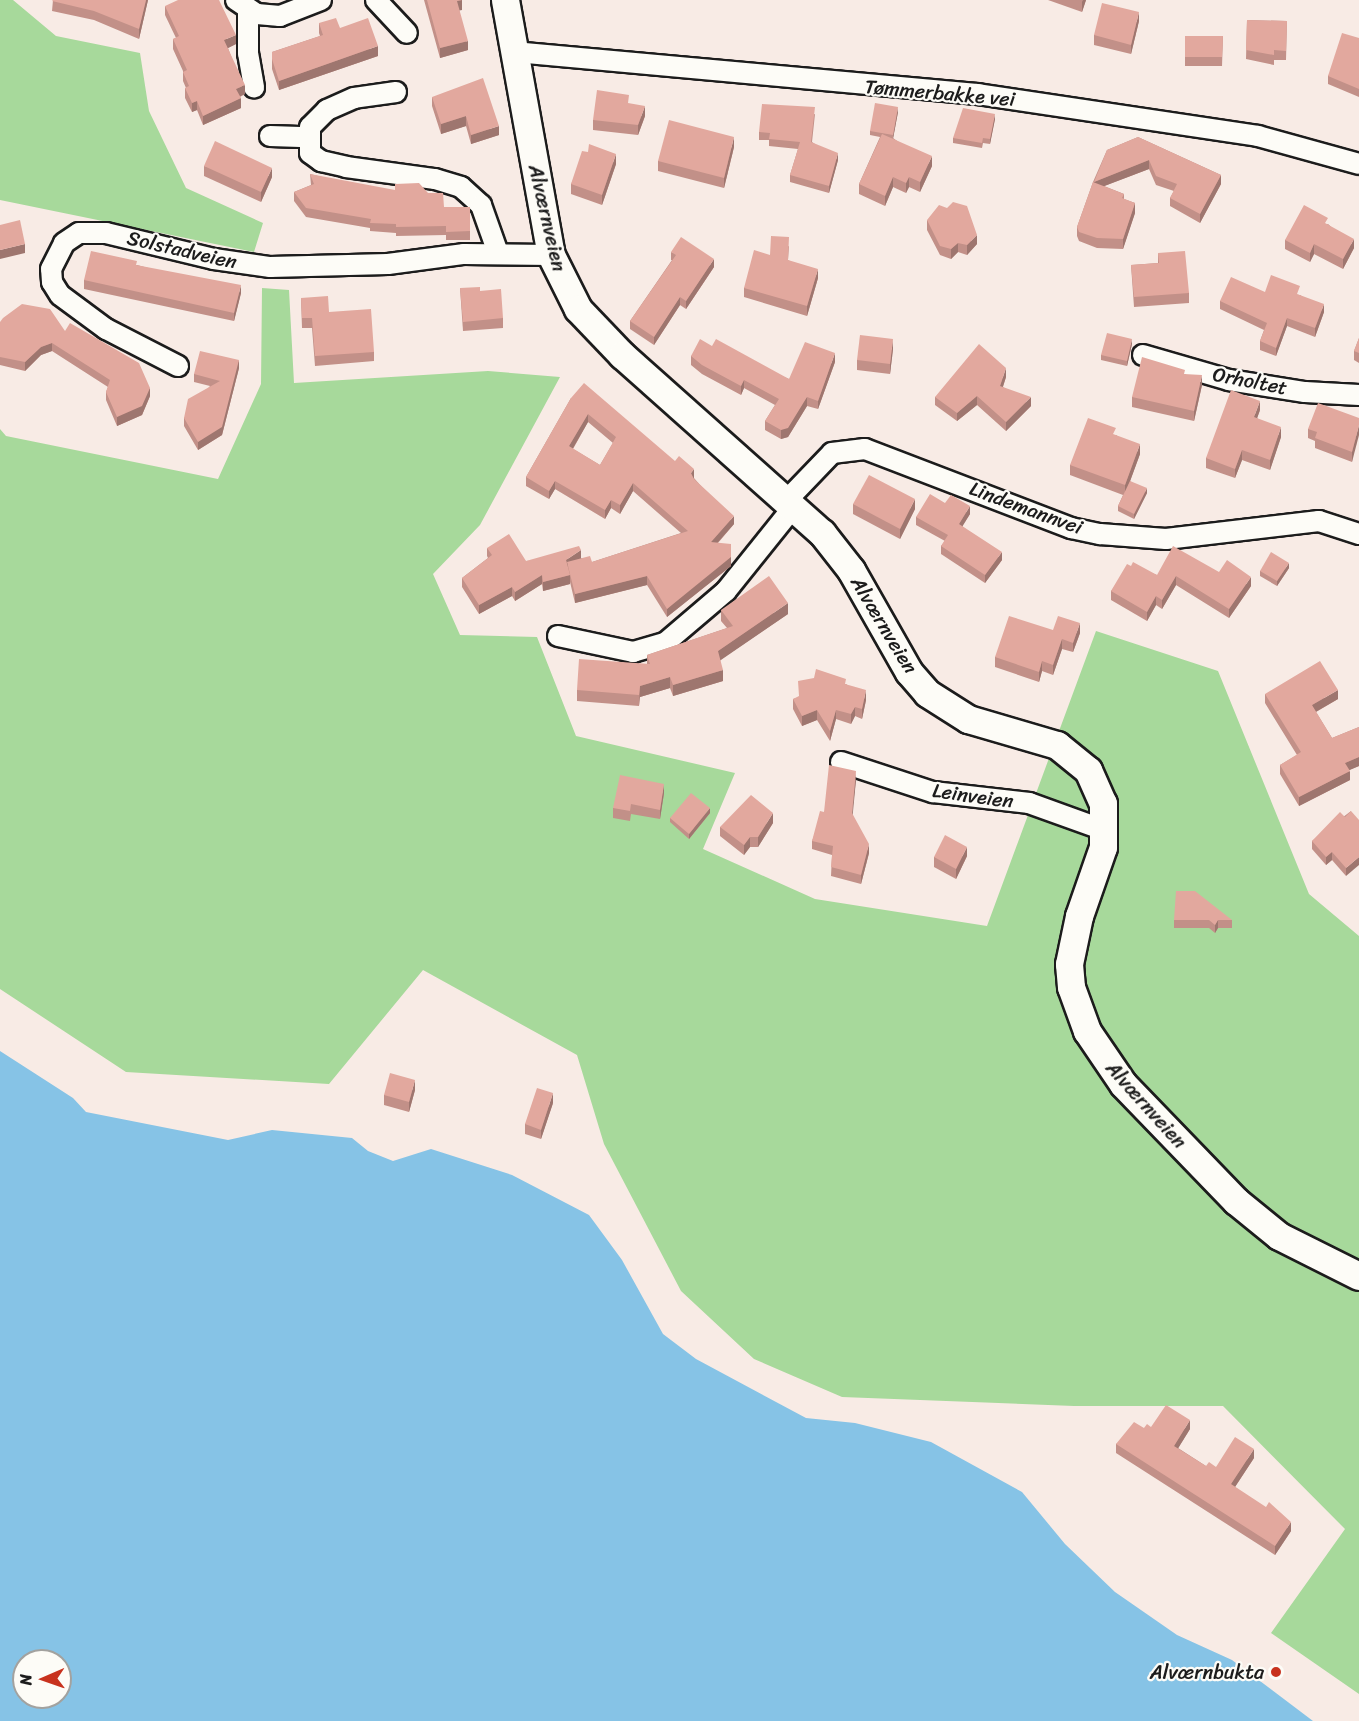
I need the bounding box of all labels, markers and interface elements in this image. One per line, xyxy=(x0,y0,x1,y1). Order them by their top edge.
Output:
street label: Tømmerbakke vei xyxy=(864,74,1016,112)
street label: Alværnveien xyxy=(523,162,571,274)
street label: Solstadveien xyxy=(125,226,239,274)
street label: Orholtet xyxy=(1211,362,1289,400)
street label: Lindemannvei xyxy=(966,476,1086,540)
street label: Alværnveien xyxy=(846,572,922,678)
street label: Leinveien xyxy=(931,778,1015,814)
street label: Alværnveien xyxy=(1101,1056,1191,1154)
north arrow xyxy=(12,1649,72,1709)
place label: Alværnbukta xyxy=(1150,1660,1264,1684)
marker: Alværnbukta xyxy=(1269,1665,1283,1679)
text: N xyxy=(11,1674,40,1686)

